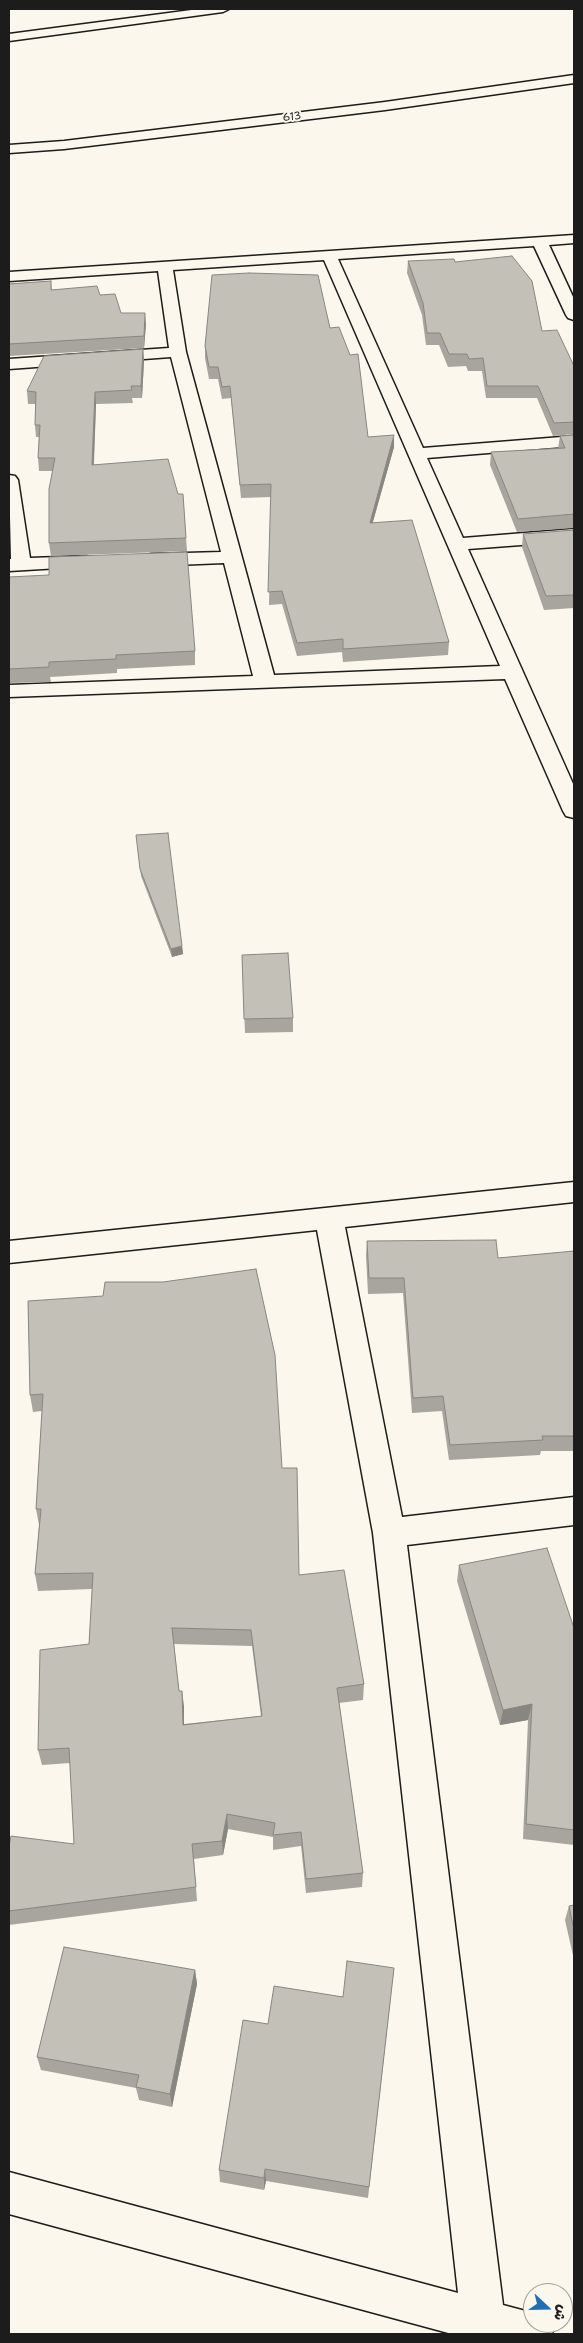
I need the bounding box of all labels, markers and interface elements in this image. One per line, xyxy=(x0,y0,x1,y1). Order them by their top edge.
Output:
street label: 613 xyxy=(282,109,302,125)
north arrow xyxy=(523,2283,573,2333)
text: ش xyxy=(550,2303,572,2323)

